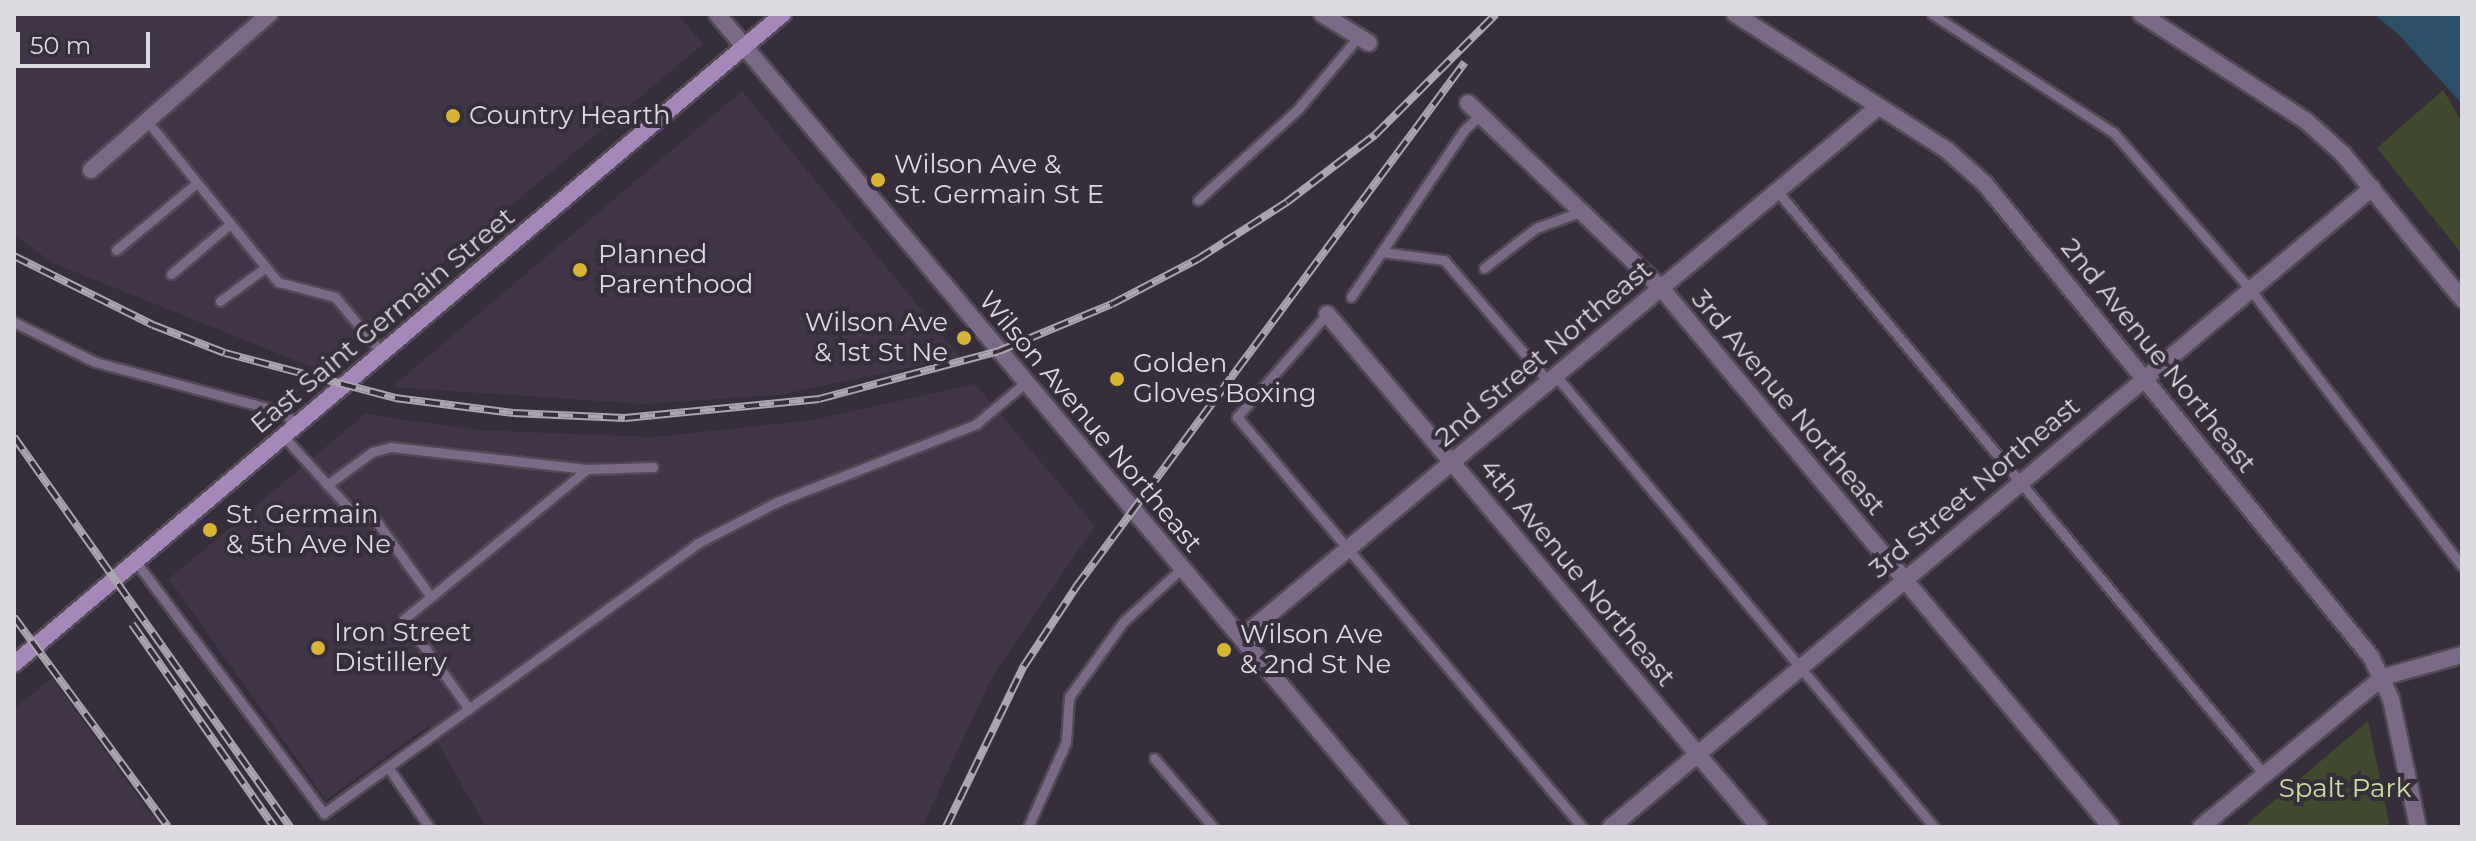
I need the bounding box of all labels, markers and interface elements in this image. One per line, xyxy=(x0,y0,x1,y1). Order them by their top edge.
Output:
scale bar xyxy=(20,16,154,66)
text: 50 m xyxy=(30,31,91,60)
place label: Country Hearth xyxy=(469,100,671,132)
marker: Country Hearth xyxy=(444,107,462,125)
place label: Wilson Ave & St. Germain St E xyxy=(894,149,1104,210)
marker: Wilson Ave & St. Germain St E xyxy=(869,171,887,189)
street label: East Saint Germain Street xyxy=(245,201,521,441)
street label: 2nd Avenue Northeast xyxy=(2054,233,2262,479)
place label: Planned Parenthood xyxy=(598,239,753,300)
street label: 2nd Street Northeast xyxy=(1430,254,1658,454)
marker: Planned Parenthood xyxy=(569,259,591,281)
street label: 3rd Avenue Northeast xyxy=(1685,284,1891,522)
street label: Wilson Avenue Northeast xyxy=(972,285,1208,559)
place label: Wilson Ave & 1st St Ne xyxy=(805,307,948,368)
marker: Wilson Ave & 1st St Ne xyxy=(955,329,973,347)
place label: Golden Gloves Boxing xyxy=(1133,348,1317,410)
marker: Golden Gloves Boxing xyxy=(1108,370,1126,388)
street label: 3rd Street Northeast xyxy=(1864,391,2086,585)
street label: 4th Avenue Northeast xyxy=(1473,453,1681,693)
place label: St. Germain & 5th Ave Ne xyxy=(226,499,391,560)
marker: St. Germain & 5th Ave Ne xyxy=(201,521,219,539)
place label: Iron Street Distillery xyxy=(334,617,471,678)
place label: Wilson Ave & 2nd St Ne xyxy=(1240,619,1391,680)
marker: Iron Street Distillery xyxy=(309,639,327,657)
marker: Wilson Ave & 2nd St Ne xyxy=(1215,641,1233,659)
park label: Spalt Park xyxy=(2279,773,2411,805)

